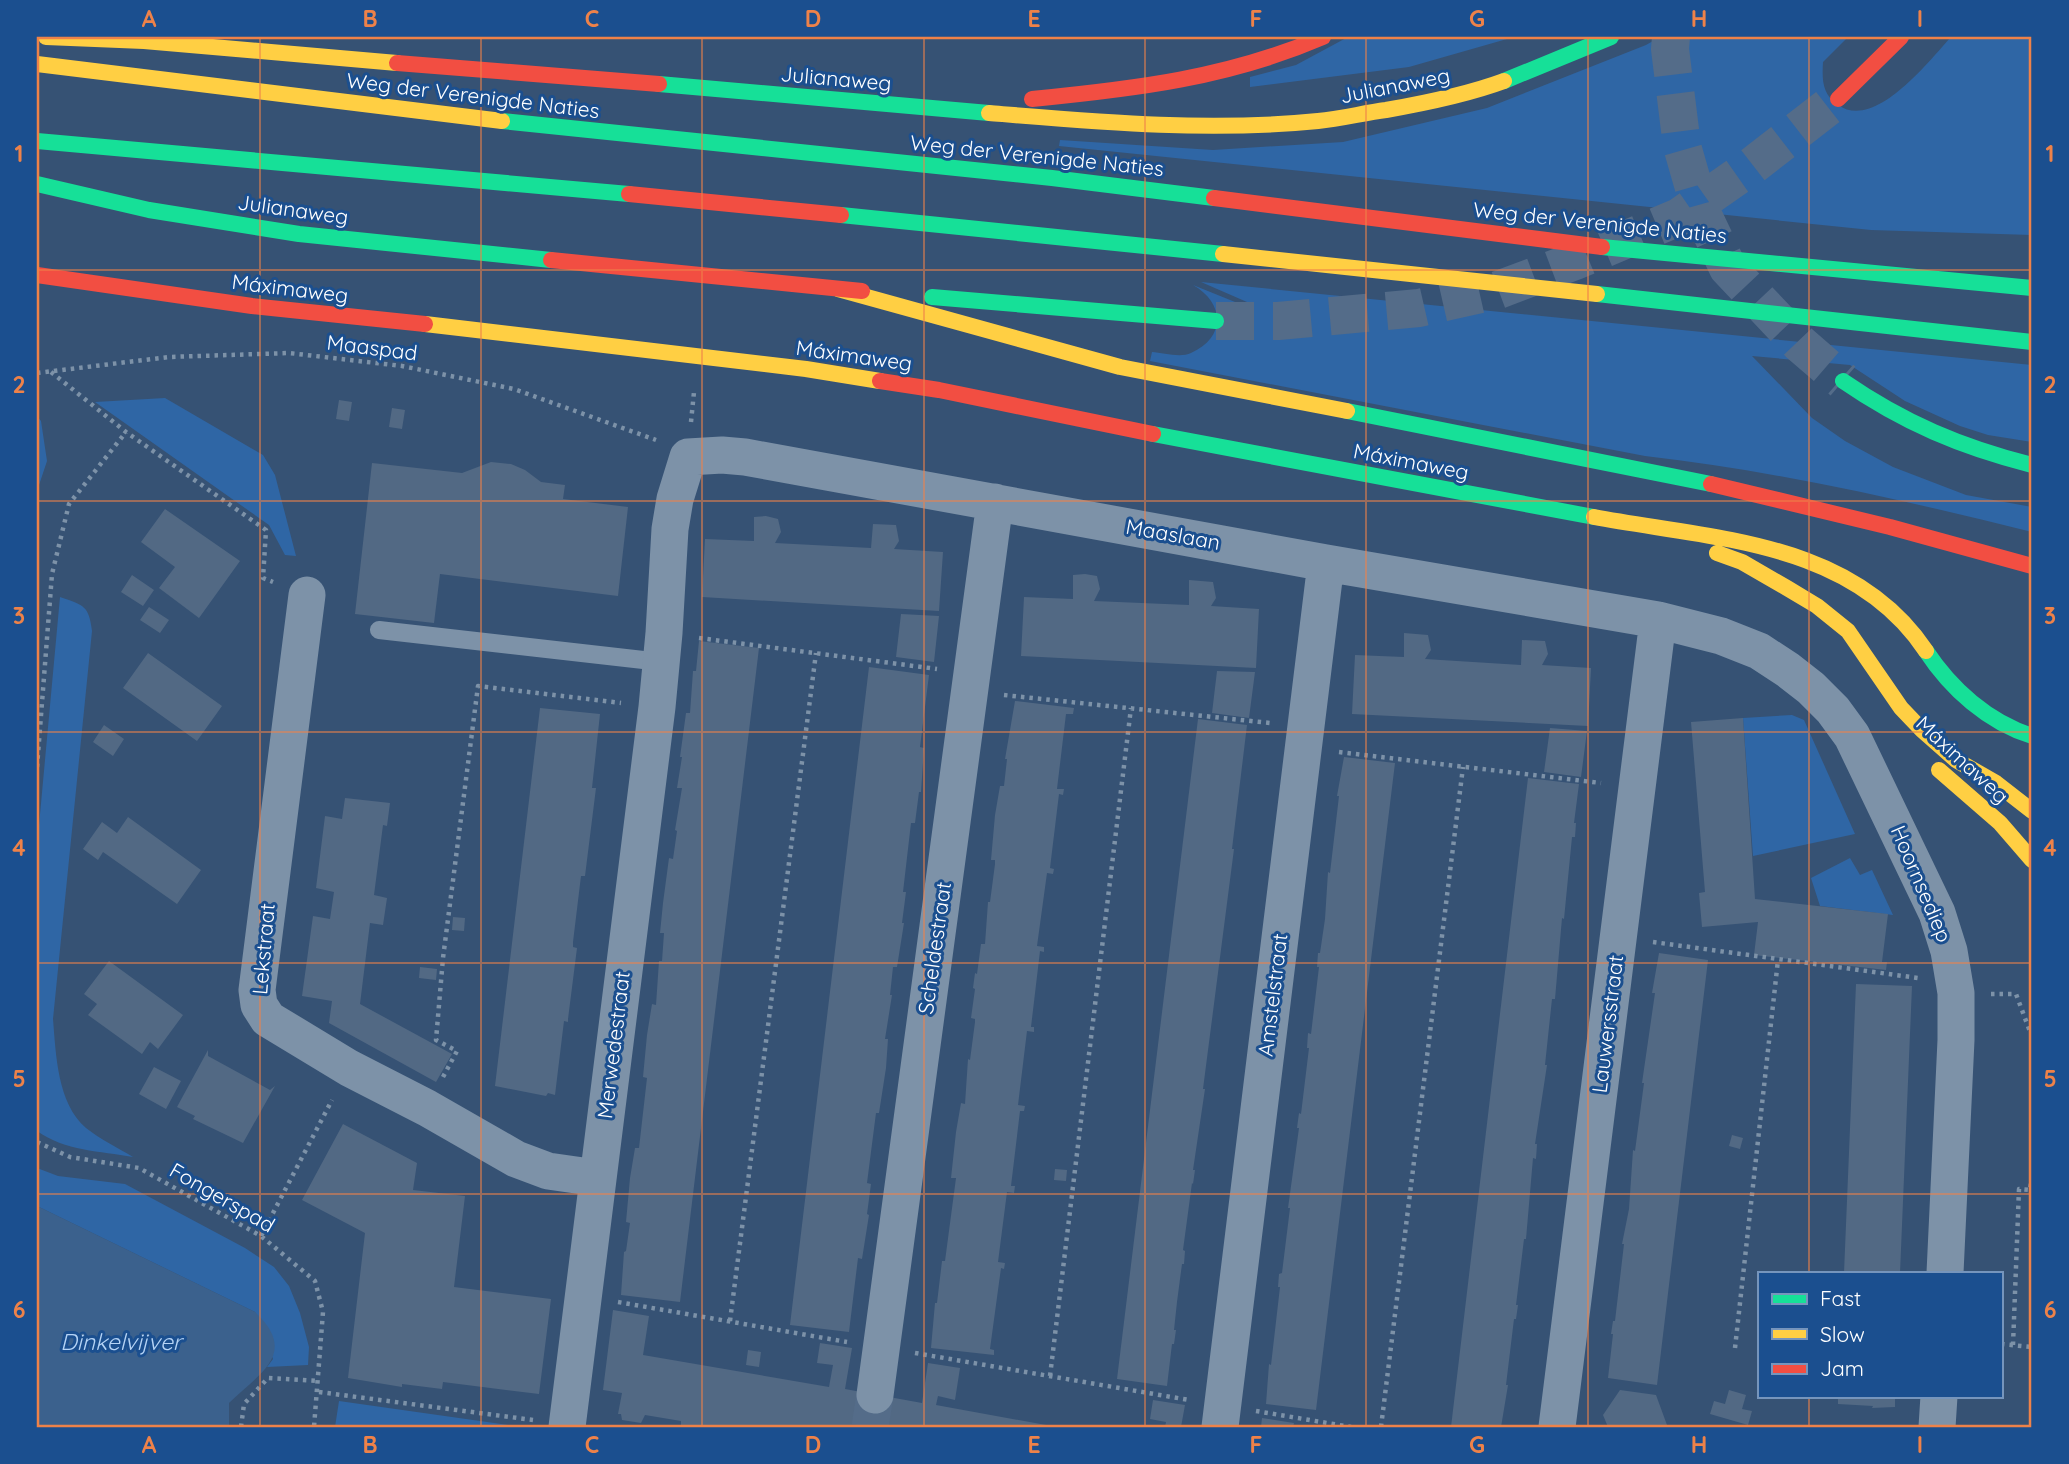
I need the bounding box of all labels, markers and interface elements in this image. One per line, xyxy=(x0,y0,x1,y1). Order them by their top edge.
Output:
text: A xyxy=(142,4,157,33)
text: B xyxy=(362,4,378,33)
text: C xyxy=(585,4,599,33)
text: D xyxy=(805,4,821,33)
text: E xyxy=(1027,4,1041,33)
text: F xyxy=(1250,4,1262,33)
text: G xyxy=(1469,4,1485,33)
text: H xyxy=(1691,4,1707,33)
text: I xyxy=(1917,4,1923,33)
street label: Julianaweg xyxy=(779,60,893,96)
street label: Julianaweg xyxy=(1338,62,1452,108)
street label: Weg der Verenigde Naties xyxy=(345,67,601,123)
street label: Weg der Verenigde Naties xyxy=(909,129,1165,181)
text: 1 xyxy=(15,139,23,168)
text: 1 xyxy=(2046,139,2054,168)
street label: Julianaweg xyxy=(236,188,350,230)
street label: Weg der Verenigde Naties xyxy=(1472,196,1728,248)
street label: Máximaweg xyxy=(230,268,350,308)
street label: Maaspad xyxy=(325,329,419,365)
street label: Máximaweg xyxy=(794,334,914,376)
text: 2 xyxy=(12,370,26,399)
text: 2 xyxy=(2043,370,2057,399)
street label: Máximaweg xyxy=(1351,437,1471,485)
street label: Maaslaan xyxy=(1124,513,1222,555)
text: 3 xyxy=(13,601,25,630)
text: 3 xyxy=(2044,601,2056,630)
street label: Máximaweg xyxy=(1911,710,2014,809)
street label: Hoornsediep xyxy=(1886,821,1958,946)
text: 4 xyxy=(12,833,26,862)
text: 4 xyxy=(2043,833,2057,862)
street label: Scheldestraat xyxy=(912,880,956,1016)
street label: Lekstraat xyxy=(246,902,280,996)
street label: Amstelstraat xyxy=(1252,932,1292,1058)
street label: Lauwersstraat xyxy=(1586,953,1628,1094)
street label: Merwedestraat xyxy=(591,970,635,1120)
text: 5 xyxy=(12,1064,26,1093)
text: 5 xyxy=(2043,1064,2057,1093)
street label: Fongerspad xyxy=(165,1157,280,1238)
legend xyxy=(1758,1272,2002,1398)
text: Fast xyxy=(1820,1285,1861,1311)
text: 6 xyxy=(13,1295,25,1324)
text: 6 xyxy=(2044,1295,2056,1324)
text: Slow xyxy=(1820,1321,1865,1347)
water label: Dinkelvijver xyxy=(60,1327,185,1356)
text: Jam xyxy=(1820,1355,1864,1381)
text: A xyxy=(142,1430,157,1459)
text: B xyxy=(362,1430,378,1459)
text: C xyxy=(585,1430,599,1459)
text: D xyxy=(805,1430,821,1459)
text: E xyxy=(1027,1430,1041,1459)
text: F xyxy=(1250,1430,1262,1459)
text: G xyxy=(1469,1430,1485,1459)
text: H xyxy=(1691,1430,1707,1459)
text: I xyxy=(1917,1430,1923,1459)

